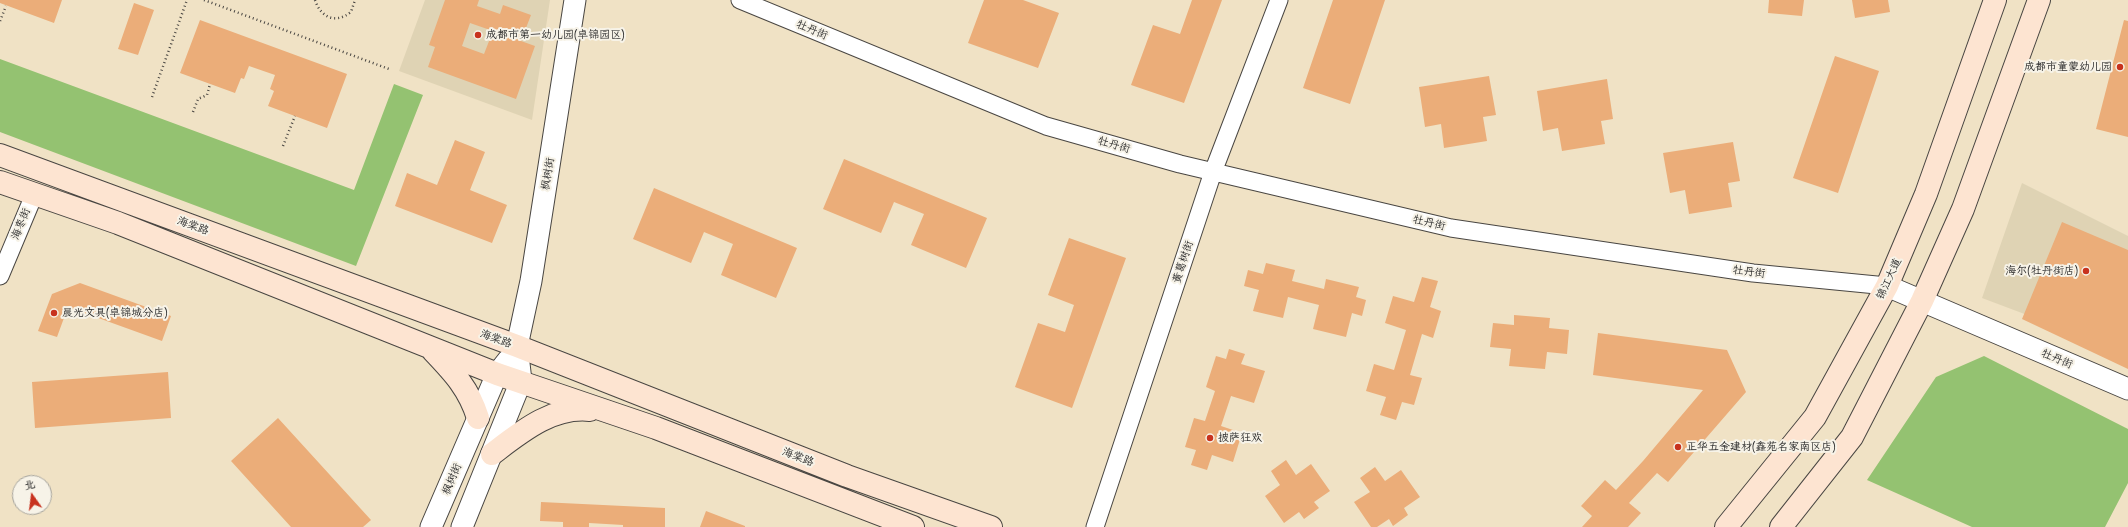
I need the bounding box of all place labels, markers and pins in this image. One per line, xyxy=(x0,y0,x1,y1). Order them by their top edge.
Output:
place label: 成都市第一幼儿园(卓锦园区) xyxy=(486,28,625,42)
marker: 成都市第一幼儿园(卓锦园区) xyxy=(473,30,483,40)
place label: 成都市童蒙幼儿园 xyxy=(2024,60,2112,74)
marker: 成都市童蒙幼儿园 xyxy=(2115,62,2125,72)
place label: 海尔(牡丹街店) xyxy=(2005,264,2078,278)
marker: 海尔(牡丹街店) xyxy=(2081,266,2091,276)
place label: 晨光文具(卓锦城分店) xyxy=(62,306,168,320)
marker: 晨光文具(卓锦城分店) xyxy=(49,308,59,318)
place label: 披萨狂欢 xyxy=(1218,431,1262,445)
marker: 披萨狂欢 xyxy=(1205,433,1215,443)
place label: 正华五金建材(鑫苑名家南区店) xyxy=(1686,440,1836,454)
marker: 正华五金建材(鑫苑名家南区店) xyxy=(1673,442,1683,452)

